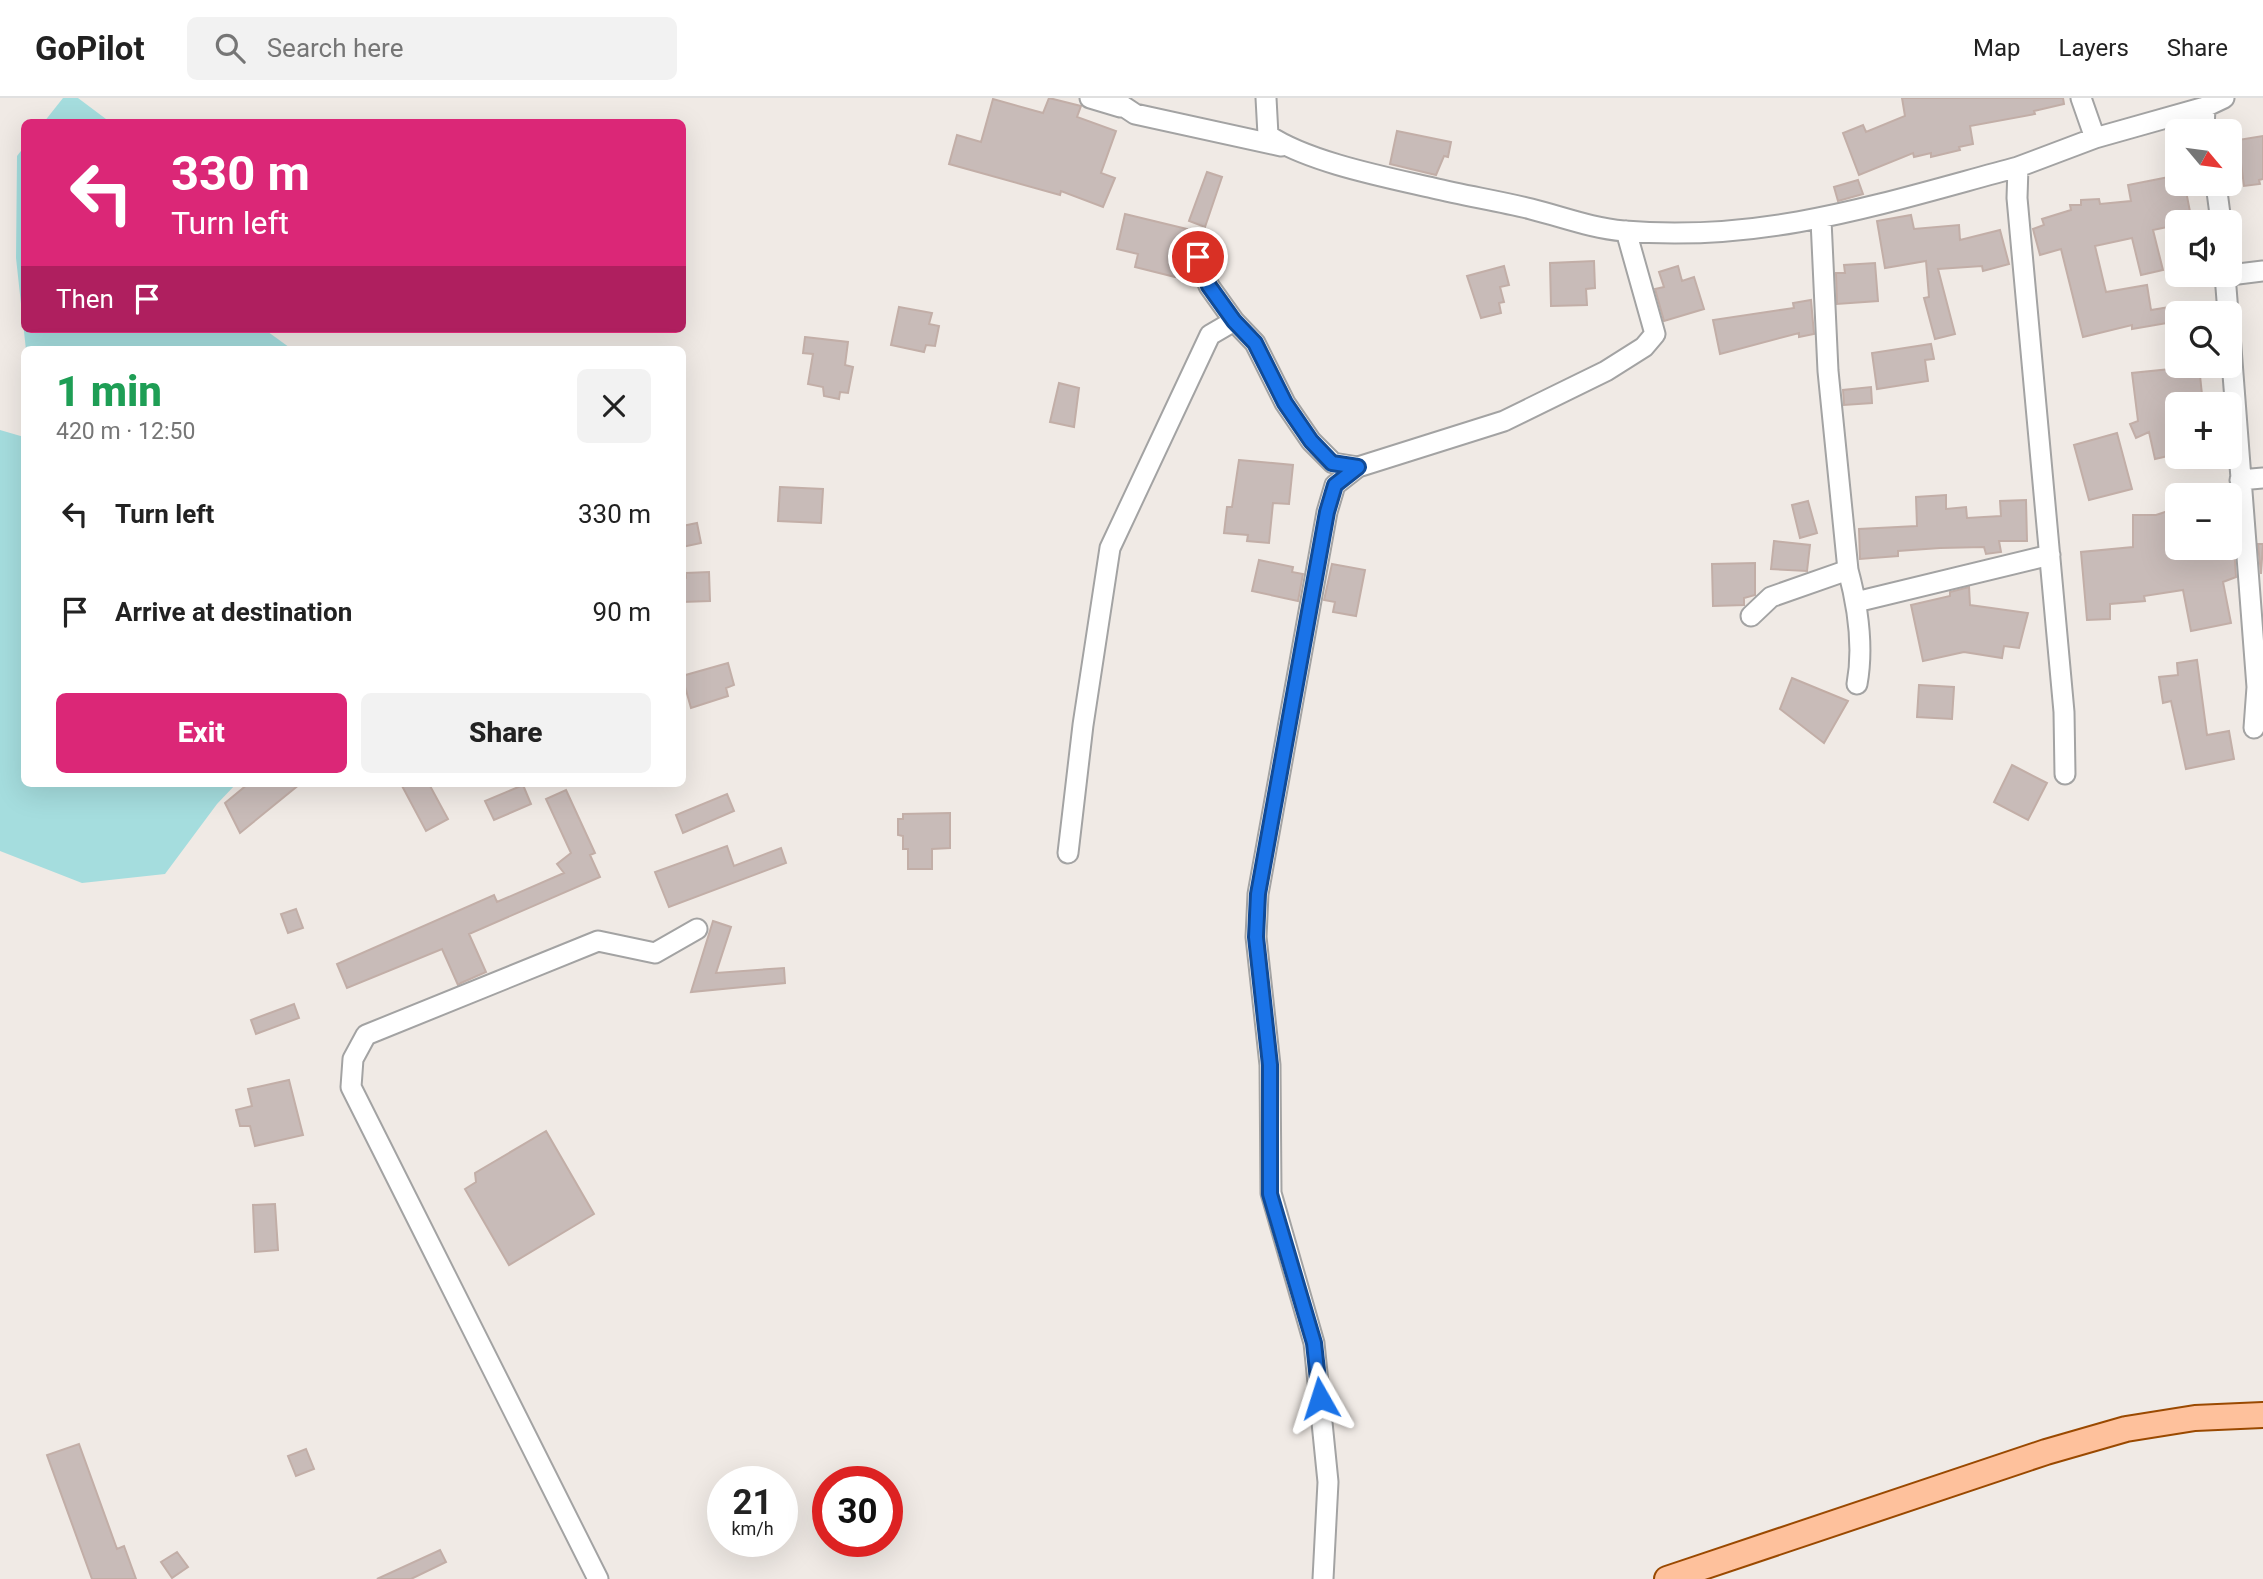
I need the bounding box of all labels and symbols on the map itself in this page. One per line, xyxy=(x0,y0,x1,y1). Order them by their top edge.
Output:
north arrow xyxy=(2165,119,2242,196)
pin xyxy=(1168,227,1228,287)
position arrow xyxy=(1283,1361,1357,1435)
speed limit sign: 30 xyxy=(812,1466,903,1557)

